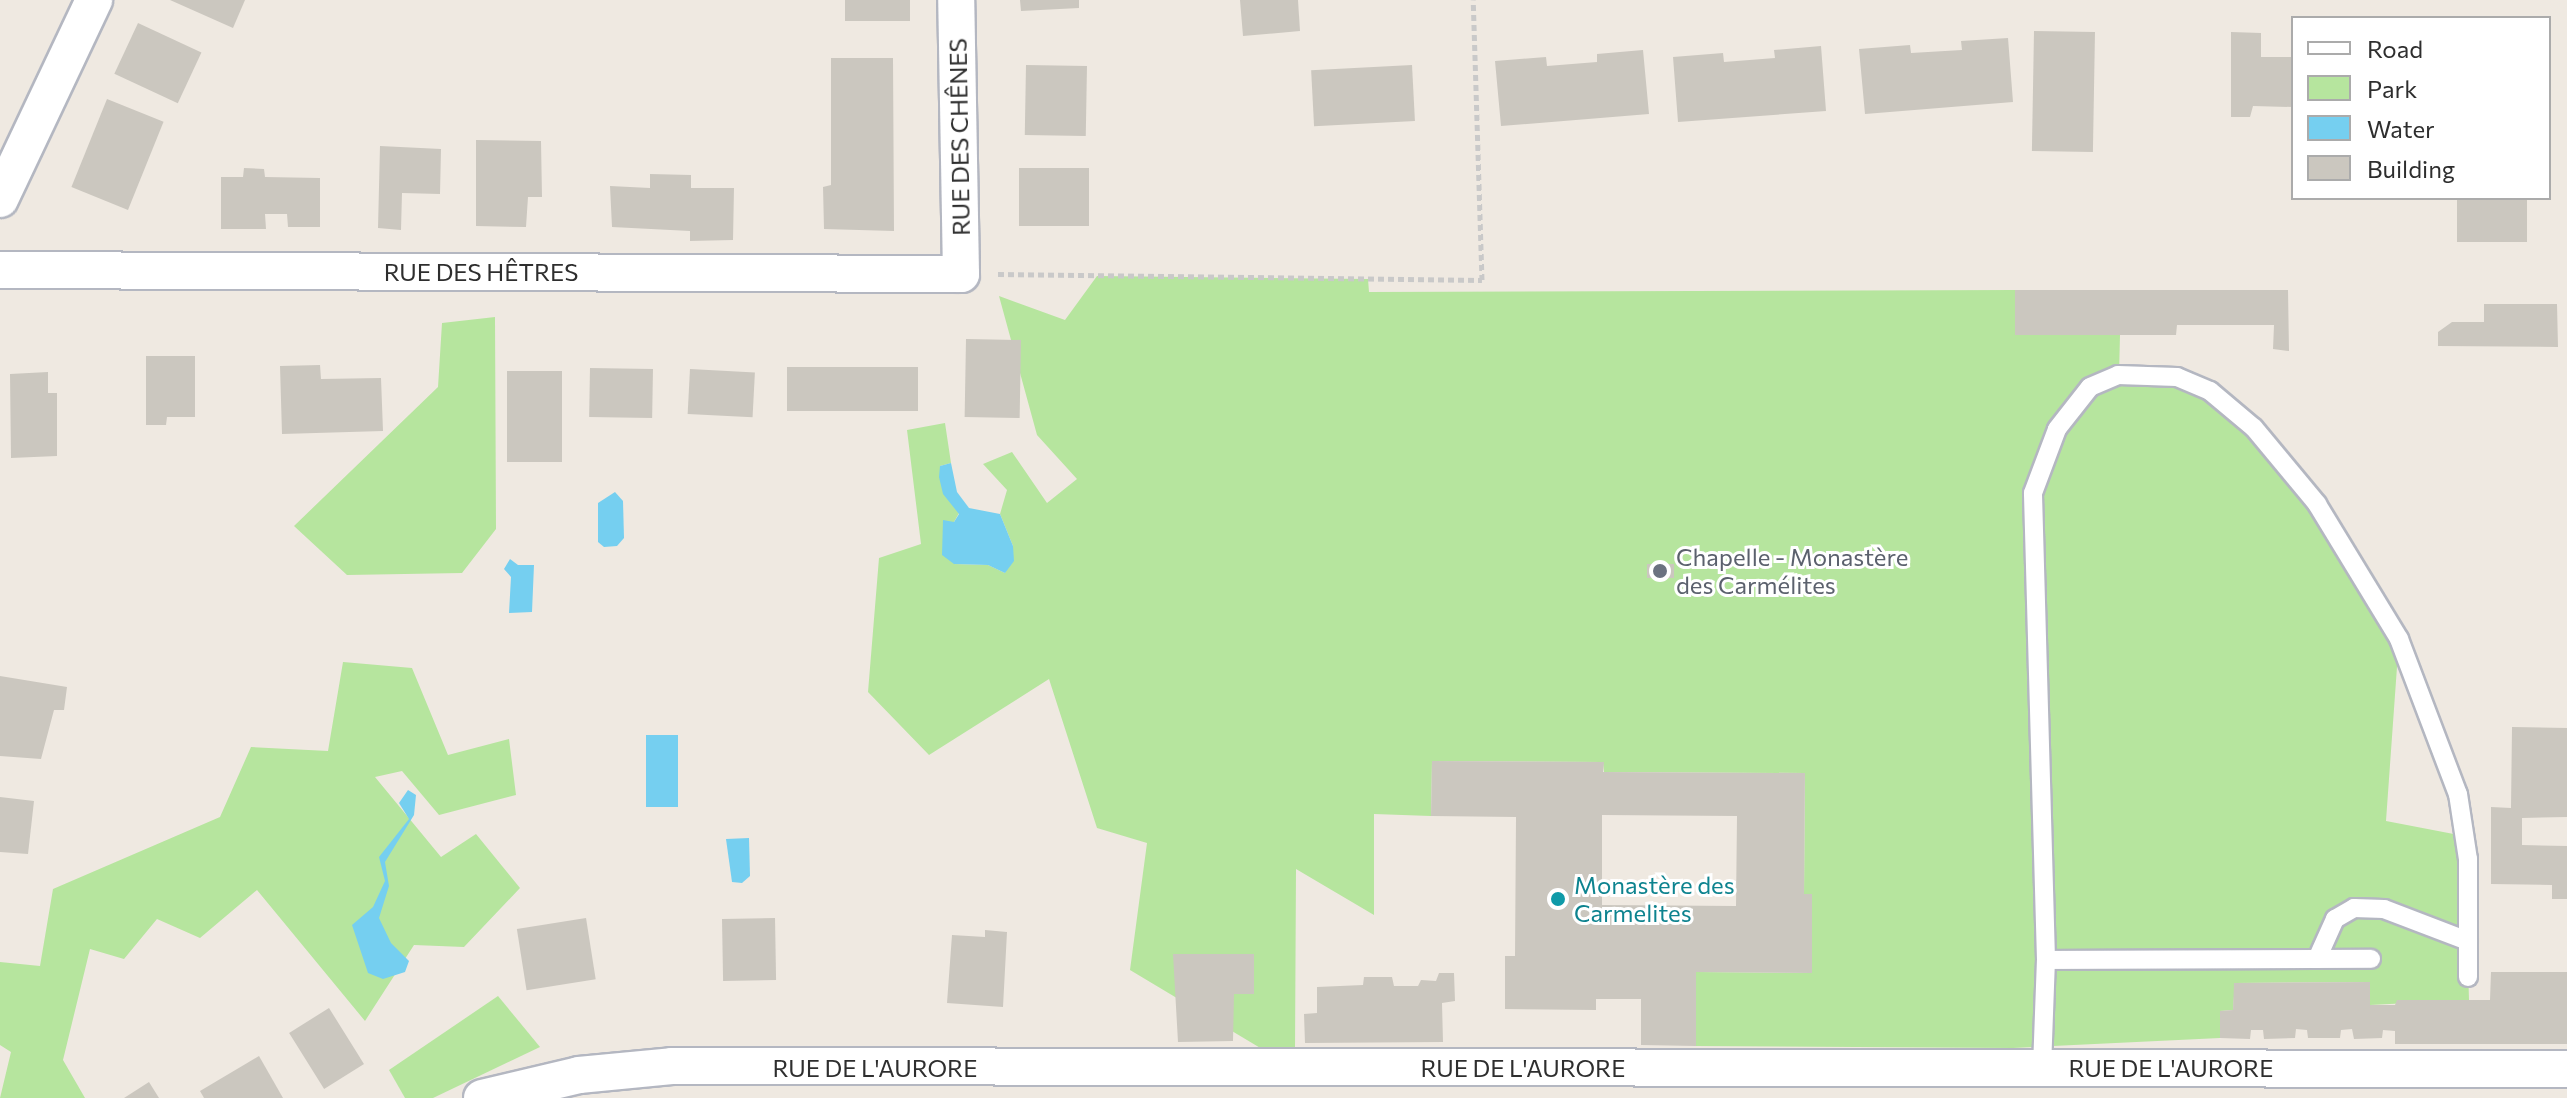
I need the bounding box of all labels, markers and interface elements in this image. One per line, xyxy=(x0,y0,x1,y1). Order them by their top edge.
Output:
legend xyxy=(2291,16,2551,200)
text: Road xyxy=(2367,34,2423,63)
street label: RUE DES CHÊNES xyxy=(943,38,975,236)
text: Park xyxy=(2367,74,2417,103)
text: Water xyxy=(2367,114,2435,143)
text: Building xyxy=(2367,154,2455,183)
street label: RUE DES HÊTRES xyxy=(384,258,578,286)
place label: Chapelle - Monastère des Carmélites xyxy=(1676,543,1908,599)
marker: Chapelle - Monastère des Carmélites xyxy=(1651,562,1669,580)
place label: Monastère des Carmelites xyxy=(1574,871,1735,927)
marker: Monastère des Carmelites xyxy=(1549,890,1567,908)
street label: RUE DE L'AURORE xyxy=(773,1054,977,1082)
street label: RUE DE L'AURORE xyxy=(1421,1054,1625,1082)
street label: RUE DE L'AURORE xyxy=(2069,1054,2273,1082)

